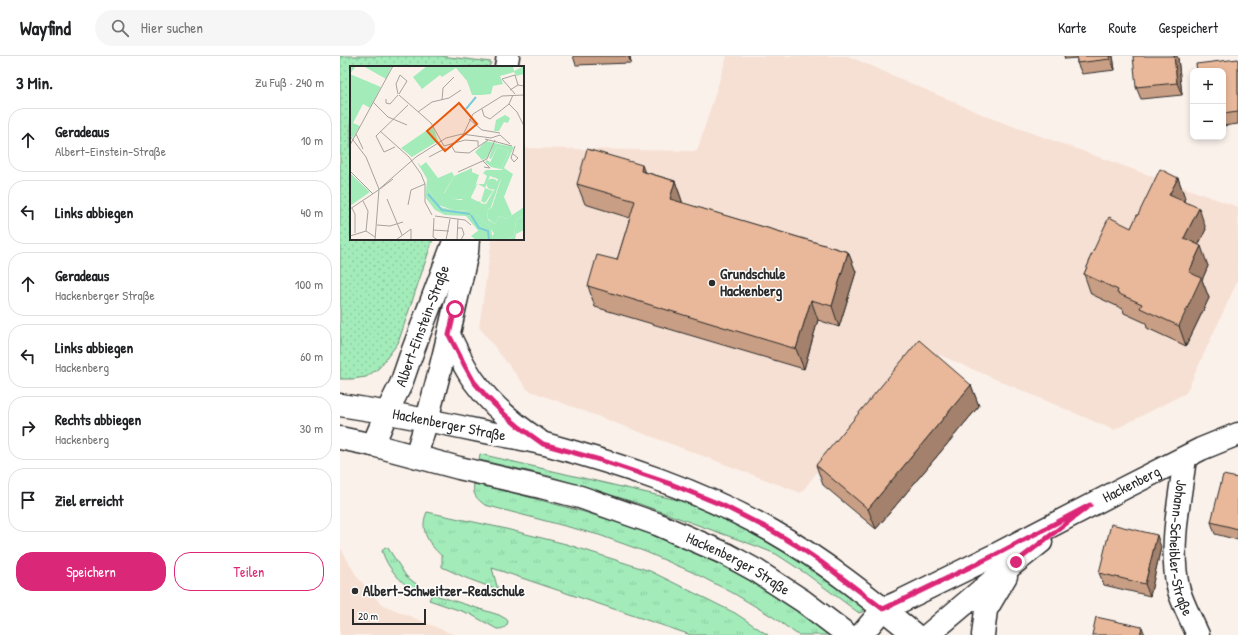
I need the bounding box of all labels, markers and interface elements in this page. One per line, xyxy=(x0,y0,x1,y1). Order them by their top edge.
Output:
search box xyxy=(95,10,375,46)
text: Wayfind xyxy=(20,15,71,41)
icon: search xyxy=(109,17,131,39)
text: Hier suchen xyxy=(141,17,203,38)
text: Karte xyxy=(1058,18,1087,37)
text: Route xyxy=(1109,18,1137,37)
text: Gespeichert xyxy=(1159,18,1218,37)
inset map xyxy=(350,66,524,240)
map controls xyxy=(1190,68,1226,140)
button: + xyxy=(1190,68,1226,104)
text: 3 Min. xyxy=(16,71,53,94)
text: Zu Fuß · 240 m xyxy=(255,73,324,91)
button: − xyxy=(1190,104,1226,140)
text: Geradeaus xyxy=(55,121,109,142)
icon: ahead xyxy=(17,129,39,151)
text: 10 m xyxy=(301,131,323,149)
text: Albert-Einstein-Straße xyxy=(55,142,166,160)
icon: left xyxy=(17,201,39,223)
text: Links abbiegen xyxy=(55,202,133,223)
text: 40 m xyxy=(300,203,323,221)
street label: Albert-Einstein-Straße xyxy=(390,262,454,389)
place label: Grundschule Hackenberg xyxy=(720,263,785,302)
text: Geradeaus xyxy=(55,265,109,286)
icon: ahead xyxy=(17,273,39,295)
text: 100 m xyxy=(295,275,323,293)
marker: Grundschule Hackenberg xyxy=(707,278,717,288)
text: Hackenberger Straße xyxy=(55,286,155,304)
route start xyxy=(446,300,464,318)
text: Links abbiegen xyxy=(55,337,133,358)
icon: left xyxy=(17,345,39,367)
text: 60 m xyxy=(300,347,323,365)
text: Hackenberg xyxy=(55,358,109,376)
street label: Hackenberger Straße xyxy=(391,403,508,446)
text: Rechts abbiegen xyxy=(55,409,141,430)
icon: right xyxy=(17,417,39,439)
text: 30 m xyxy=(300,419,323,437)
text: Hackenberg xyxy=(55,430,109,448)
street label: Hackenberg xyxy=(1099,460,1164,507)
street label: Johann-Scheibler-Straße xyxy=(1165,478,1199,619)
icon: arrive xyxy=(17,489,39,511)
text: Ziel erreicht xyxy=(55,490,124,511)
street label: Hackenberger Straße xyxy=(683,527,794,600)
button: Speichern xyxy=(16,552,166,591)
button: Teilen xyxy=(174,552,324,591)
route end xyxy=(1007,553,1025,571)
place label: Albert-Schweitzer-Realschule xyxy=(363,580,525,601)
marker: Albert-Schweitzer-Realschule xyxy=(350,586,360,596)
scale bar xyxy=(352,607,426,626)
text: 20 m xyxy=(358,609,378,623)

